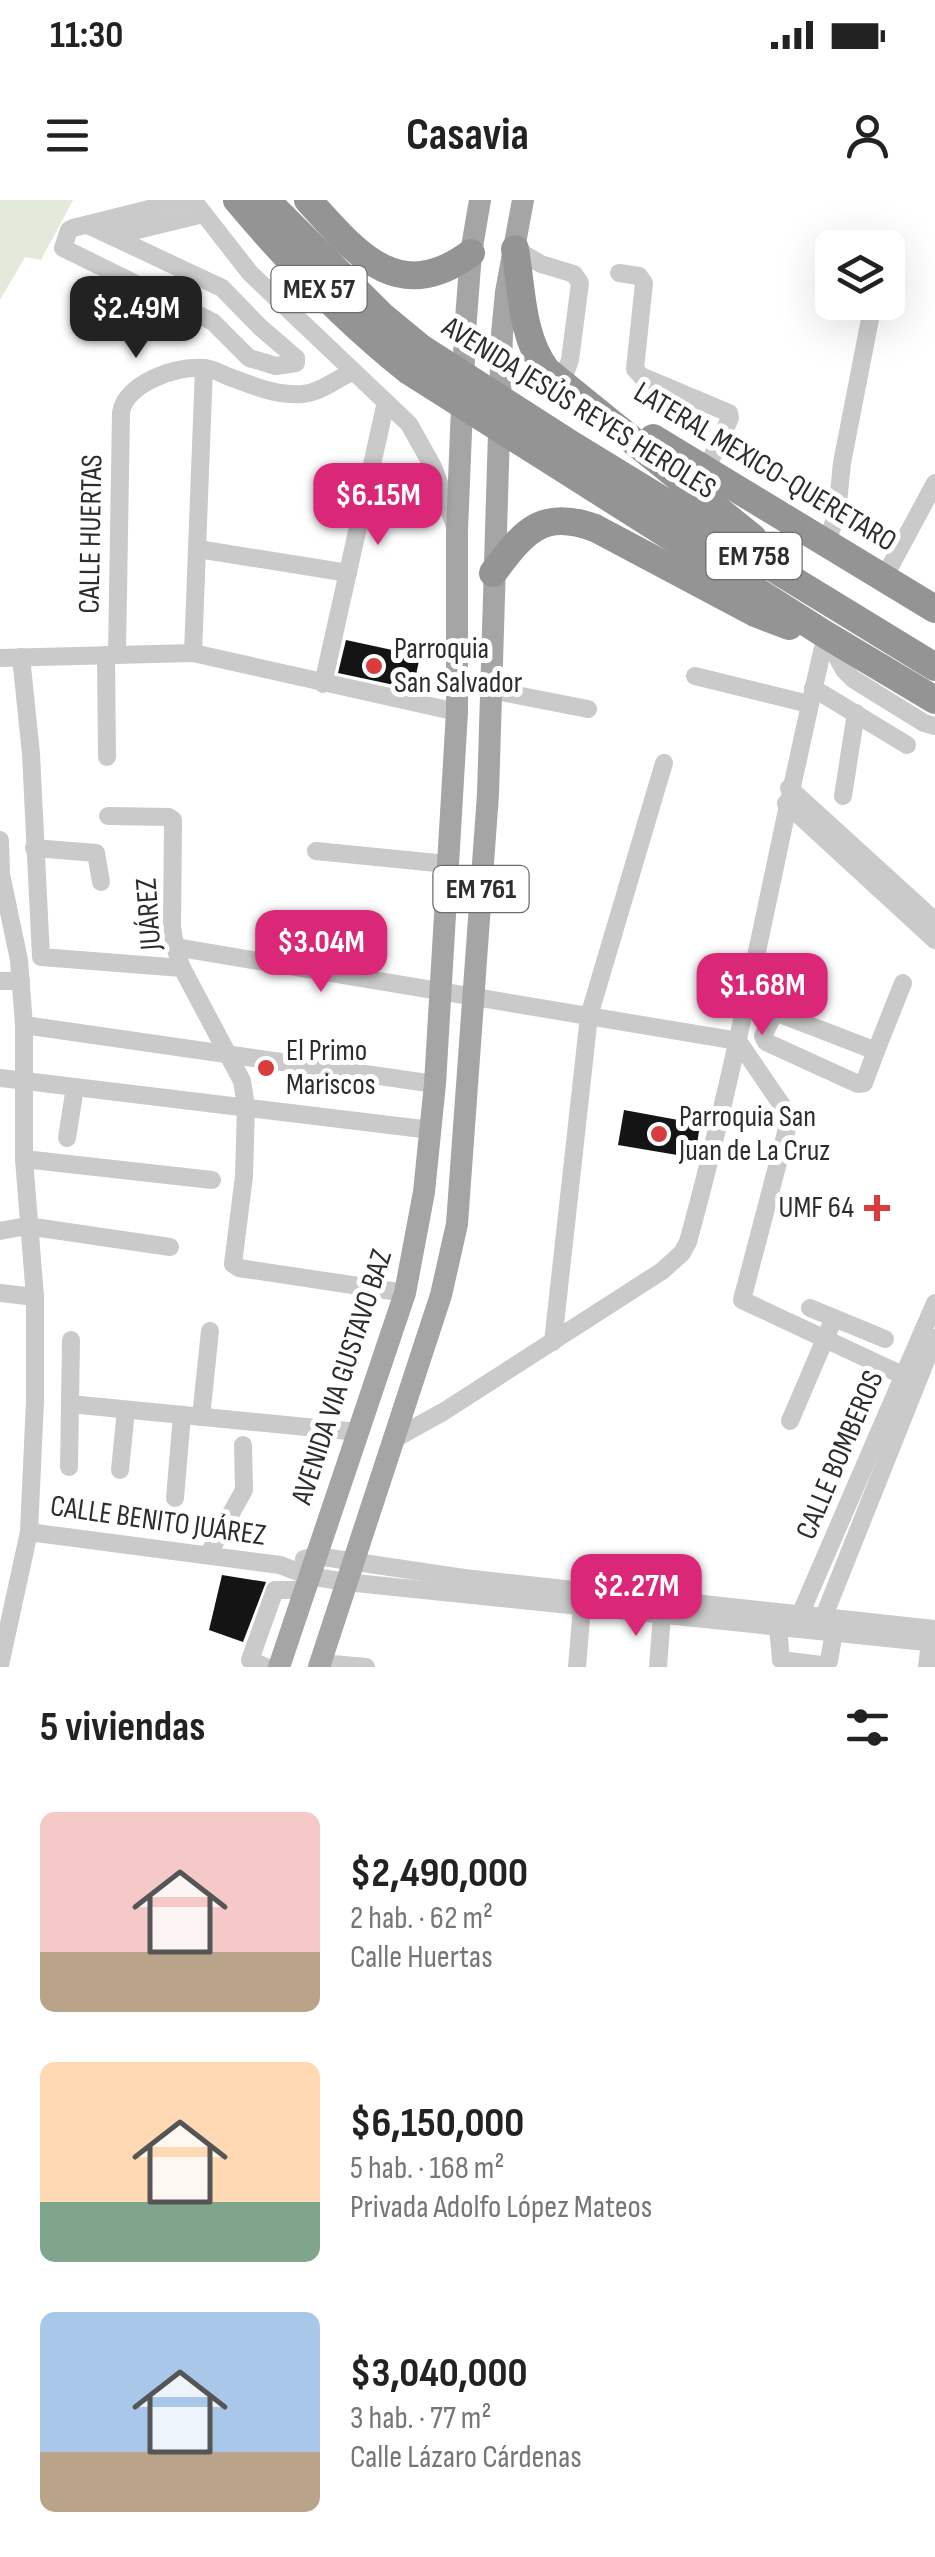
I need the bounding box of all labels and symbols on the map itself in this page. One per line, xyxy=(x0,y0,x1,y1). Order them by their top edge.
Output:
road number: MEX 57 xyxy=(272,266,366,312)
pin: $2.49M xyxy=(55,276,217,361)
street label: AVENIDA JESÚS REYES HEROLES xyxy=(435,308,723,507)
street label: LATERAL MEXICO-QUERETARO xyxy=(627,374,903,560)
street label: CALLE HUERTAS xyxy=(72,454,110,614)
pin: $6.15M xyxy=(297,463,459,548)
road number: EM 758 xyxy=(706,533,802,579)
place label: Parroquia San Salvador xyxy=(394,631,523,701)
marker: Parroquia San Salvador xyxy=(363,655,385,677)
road number: EM 761 xyxy=(434,866,528,912)
street label: JUÁREZ xyxy=(129,877,170,952)
pin: $3.04M xyxy=(240,910,402,995)
pin: $1.68M xyxy=(681,953,843,1038)
place label: El Primo Mariscos xyxy=(286,1033,375,1103)
marker: El Primo Mariscos xyxy=(255,1057,277,1079)
place label: Parroquia San Juan de La Cruz xyxy=(678,1099,830,1169)
marker: Parroquia San Juan de La Cruz xyxy=(648,1123,670,1145)
place label: UMF 64 xyxy=(779,1190,854,1226)
marker: UMF 64 xyxy=(864,1195,890,1221)
street label: AVENIDA VIA GUSTAVO BAZ xyxy=(284,1245,400,1510)
street label: CALLE BOMBEROS xyxy=(788,1365,892,1545)
street label: CALLE BENITO JUÁREZ xyxy=(48,1488,268,1554)
pin: $2.27M xyxy=(555,1554,717,1639)

